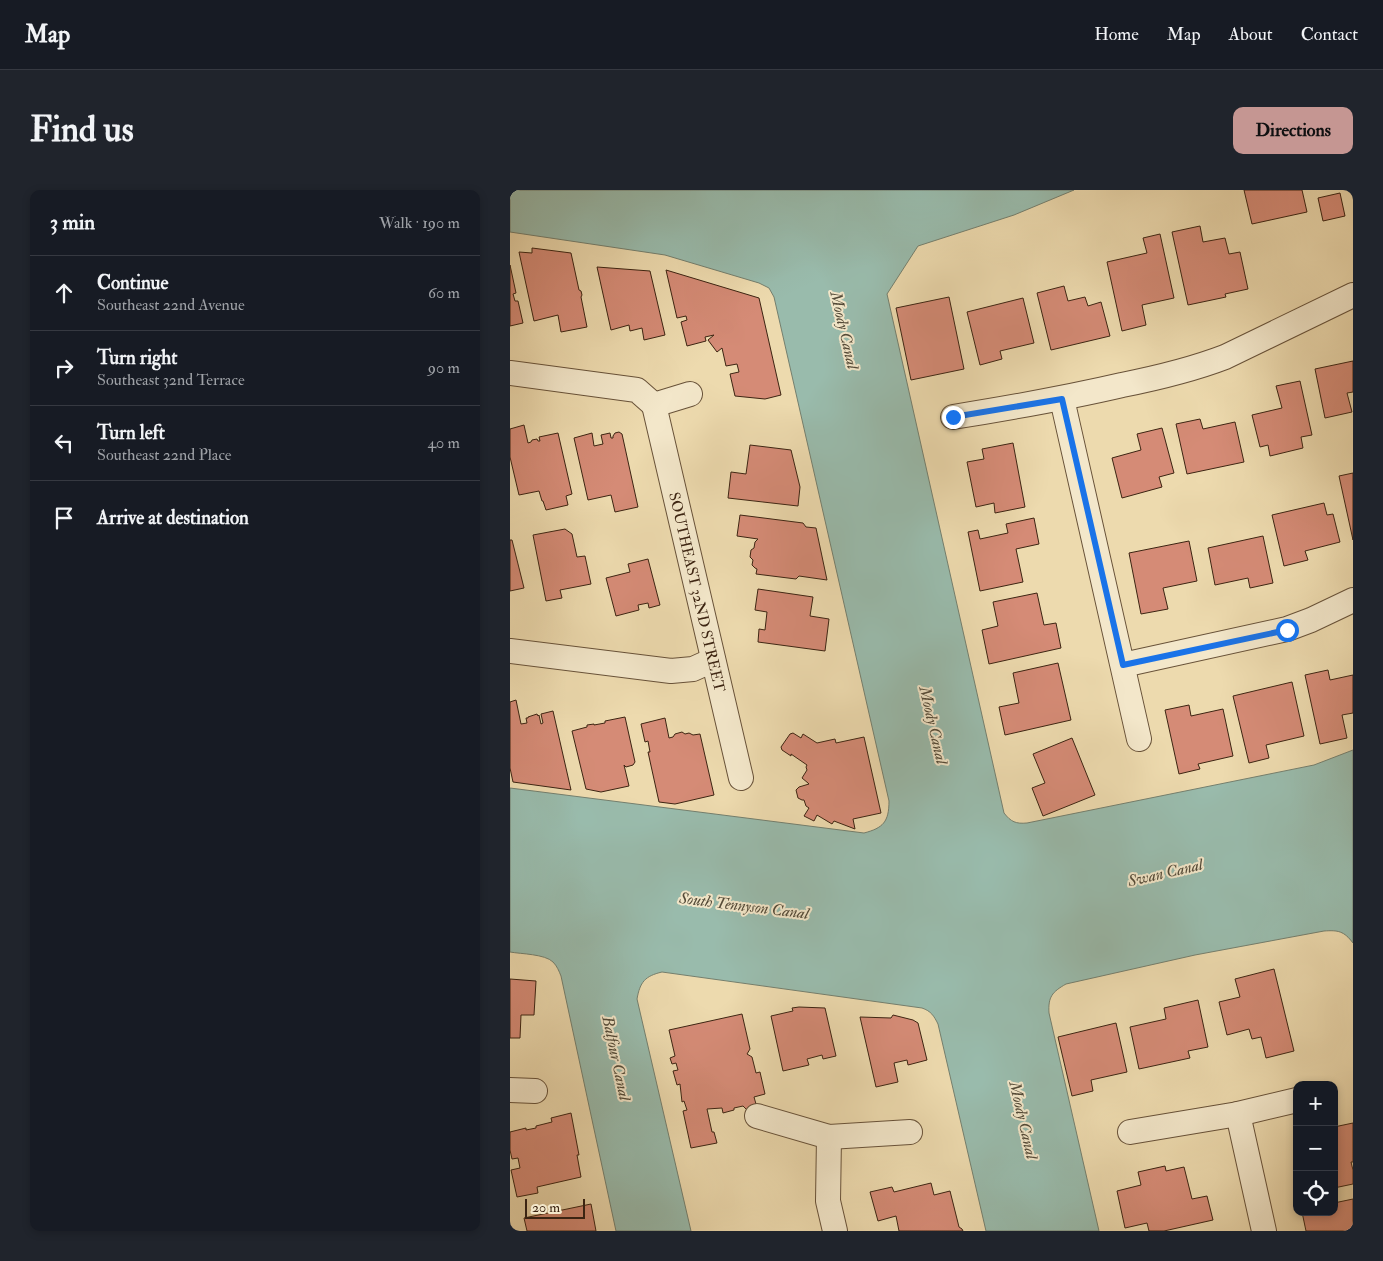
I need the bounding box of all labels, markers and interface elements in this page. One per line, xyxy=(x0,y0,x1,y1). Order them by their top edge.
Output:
text: Map xyxy=(25,19,70,50)
text: Home xyxy=(1094,23,1139,46)
text: Map xyxy=(1167,23,1201,46)
text: About xyxy=(1229,23,1273,46)
text: Contact xyxy=(1301,23,1358,46)
button: Directions xyxy=(1233,107,1353,154)
text: Find us xyxy=(30,108,134,152)
text: 3 min xyxy=(50,209,95,236)
text: Walk · 190 m xyxy=(379,213,460,233)
text: Continue xyxy=(97,271,168,295)
icon: ahead xyxy=(50,279,78,307)
text: 60 m xyxy=(428,283,460,303)
water label: Moody Canal xyxy=(825,289,863,372)
text: Southeast 22nd Avenue xyxy=(97,295,245,315)
text: Turn right xyxy=(97,346,177,370)
icon: right xyxy=(50,354,78,382)
text: 90 m xyxy=(428,358,460,378)
text: Southeast 32nd Terrace xyxy=(97,370,245,390)
route end xyxy=(942,406,965,429)
text: Turn left xyxy=(97,421,165,445)
icon: left xyxy=(50,429,78,457)
text: 40 m xyxy=(427,433,460,453)
text: Southeast 22nd Place xyxy=(97,445,232,465)
street label: SOUTHEAST 32ND STREET xyxy=(664,490,729,694)
icon: arrive xyxy=(50,504,78,532)
text: Arrive at destination xyxy=(97,506,249,530)
route start xyxy=(1276,619,1299,642)
water label: Moody Canal xyxy=(914,684,952,767)
water label: Swan Canal xyxy=(1125,854,1206,892)
water label: South Tennyson Canal xyxy=(677,888,811,924)
water label: Balfour Canal xyxy=(597,1013,635,1104)
water label: Moody Canal xyxy=(1004,1079,1042,1162)
map controls xyxy=(1293,1081,1338,1216)
button: + xyxy=(1293,1081,1338,1126)
button: − xyxy=(1293,1126,1338,1171)
button: locate xyxy=(1293,1171,1338,1216)
scale bar xyxy=(525,1196,585,1219)
text: 20 m xyxy=(532,1199,560,1216)

